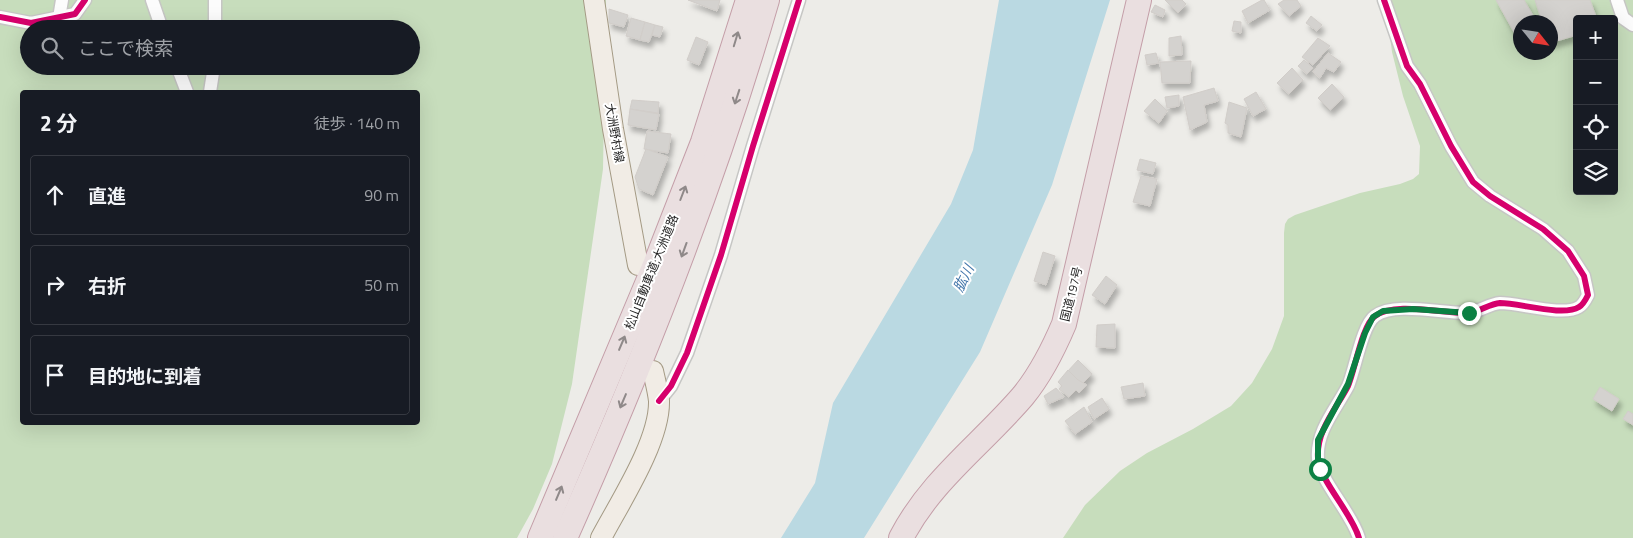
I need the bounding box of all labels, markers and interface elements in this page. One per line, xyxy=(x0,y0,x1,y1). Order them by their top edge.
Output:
north arrow xyxy=(1513,15,1558,60)
map controls xyxy=(1573,15,1618,195)
button: + xyxy=(1573,15,1618,60)
search box xyxy=(20,20,420,75)
one-way arrow xyxy=(731,31,741,47)
text: ここで検索 xyxy=(78,33,173,62)
icon: search xyxy=(38,34,66,62)
button: − xyxy=(1573,60,1618,105)
one-way arrow xyxy=(732,88,741,104)
street label: 大洲野村線 xyxy=(600,102,630,164)
button: locate xyxy=(1573,105,1618,150)
text: 2 分 xyxy=(40,107,77,139)
text: 徒歩 · 140 m xyxy=(314,111,400,135)
button: layers xyxy=(1573,150,1618,195)
icon: ahead xyxy=(41,181,69,209)
text: 直進 xyxy=(88,181,126,210)
text: 90 m xyxy=(364,183,399,207)
one-way arrow xyxy=(679,186,689,201)
street label: 松山自動車道;大洲道路 xyxy=(619,211,683,333)
one-way arrow xyxy=(679,242,688,257)
water label: 肱川 xyxy=(947,259,979,295)
street label: 国道197号 xyxy=(1055,264,1087,324)
icon: right xyxy=(41,271,69,299)
text: 右折 xyxy=(88,271,126,300)
text: 50 m xyxy=(364,273,399,297)
route end xyxy=(1458,302,1481,325)
one-way arrow xyxy=(618,336,627,351)
icon: arrive xyxy=(41,361,69,389)
text: 目的地に到着 xyxy=(88,361,202,390)
one-way arrow xyxy=(618,393,628,408)
route start xyxy=(1309,458,1332,481)
one-way arrow xyxy=(555,486,565,501)

